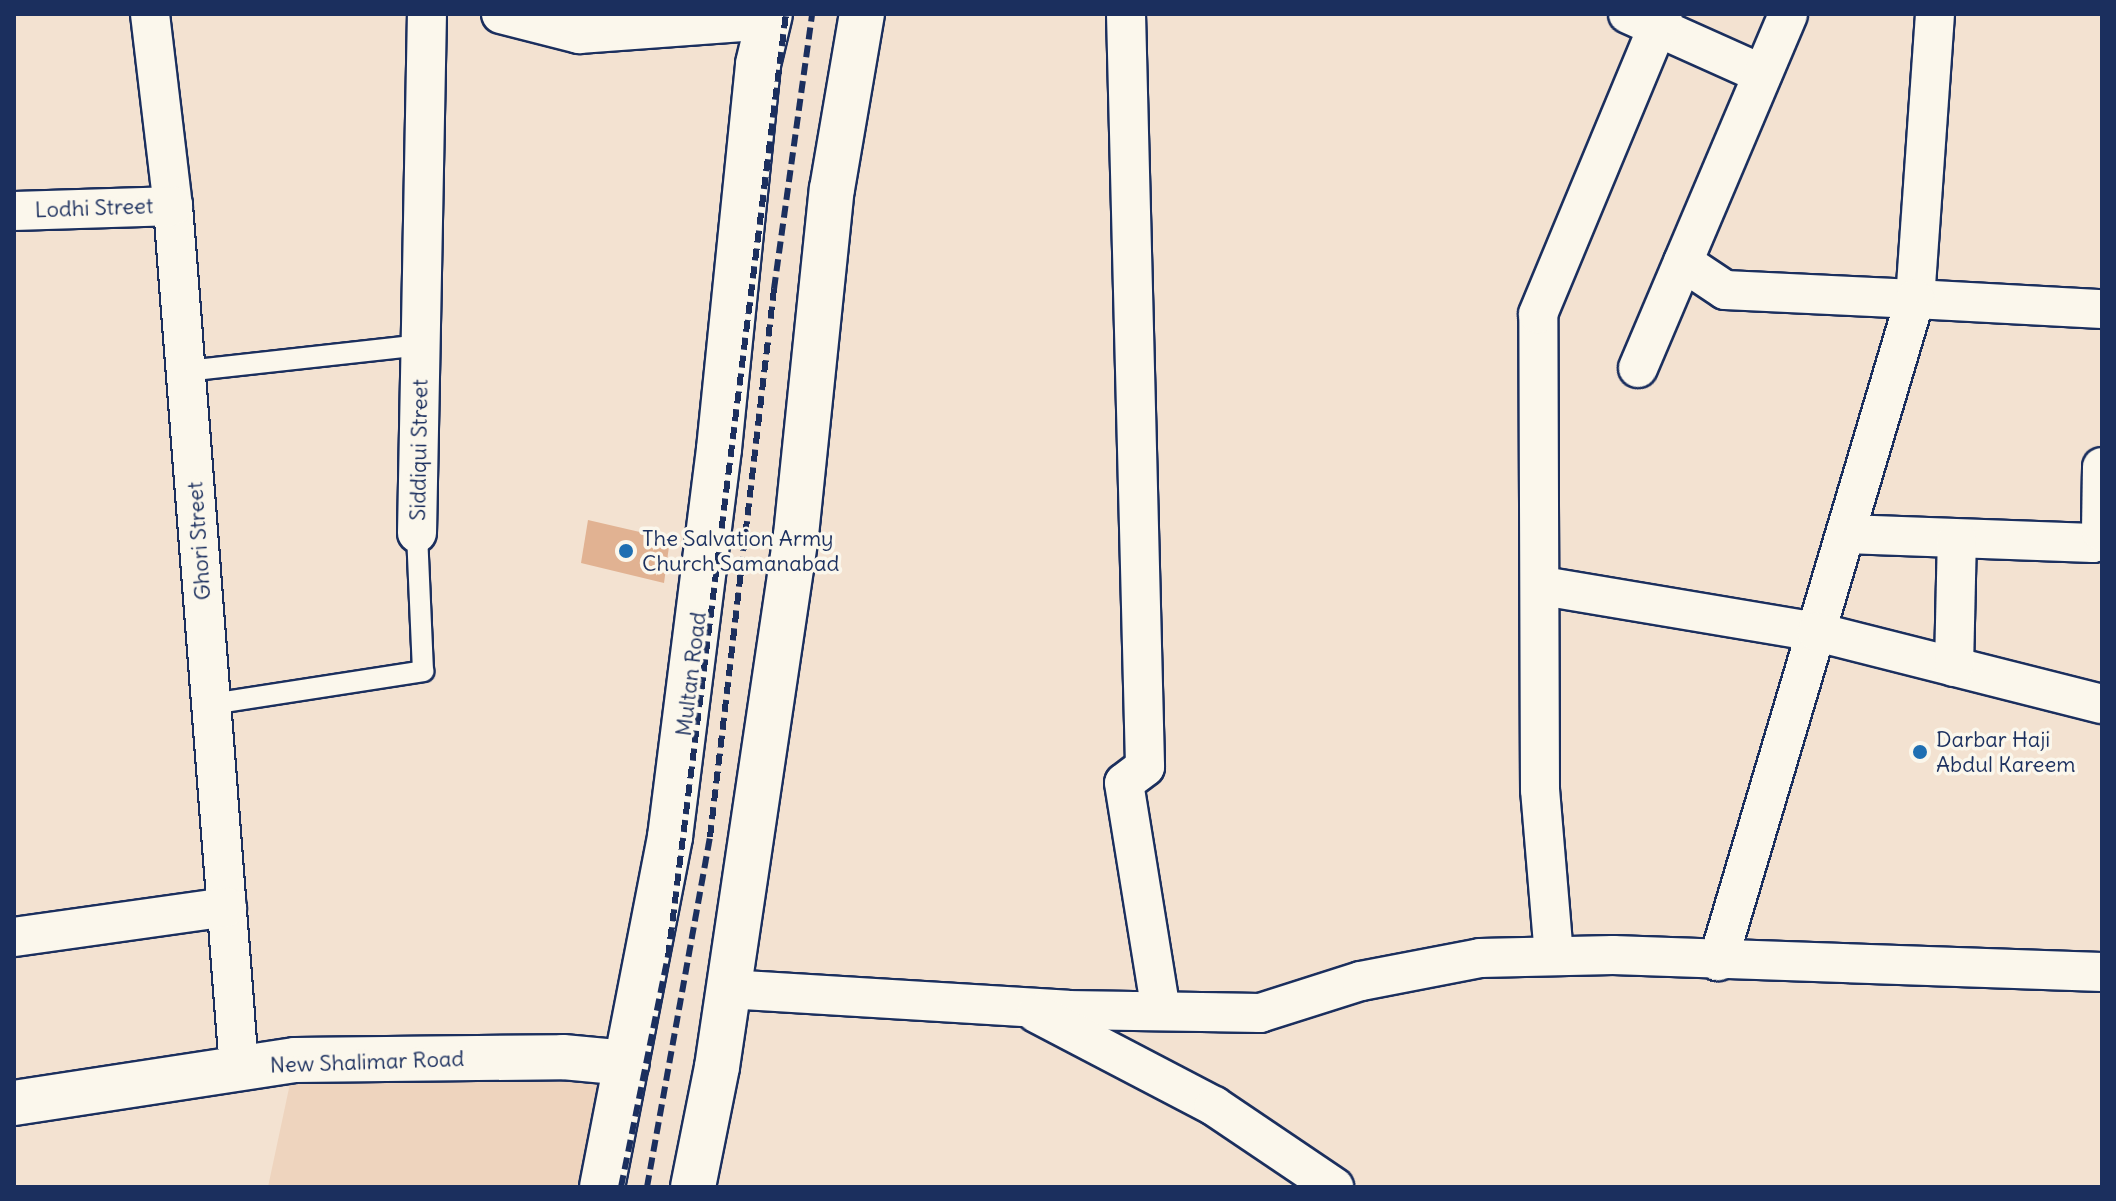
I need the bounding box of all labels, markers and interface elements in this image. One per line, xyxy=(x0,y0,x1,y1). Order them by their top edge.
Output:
street label: Lodhi Street xyxy=(34,193,154,223)
street label: Siddiqui Street xyxy=(405,379,433,521)
street label: Ghori Street xyxy=(182,481,216,601)
place label: The Salvation Army Church Samanabad xyxy=(642,525,839,576)
marker: The Salvation Army Church Samanabad xyxy=(617,542,635,560)
street label: Multan Road xyxy=(670,610,712,738)
place label: Darbar Haji Abdul Kareem xyxy=(1936,726,2076,778)
marker: Darbar Haji Abdul Kareem xyxy=(1911,743,1929,761)
street label: New Shalimar Road xyxy=(269,1045,465,1079)

